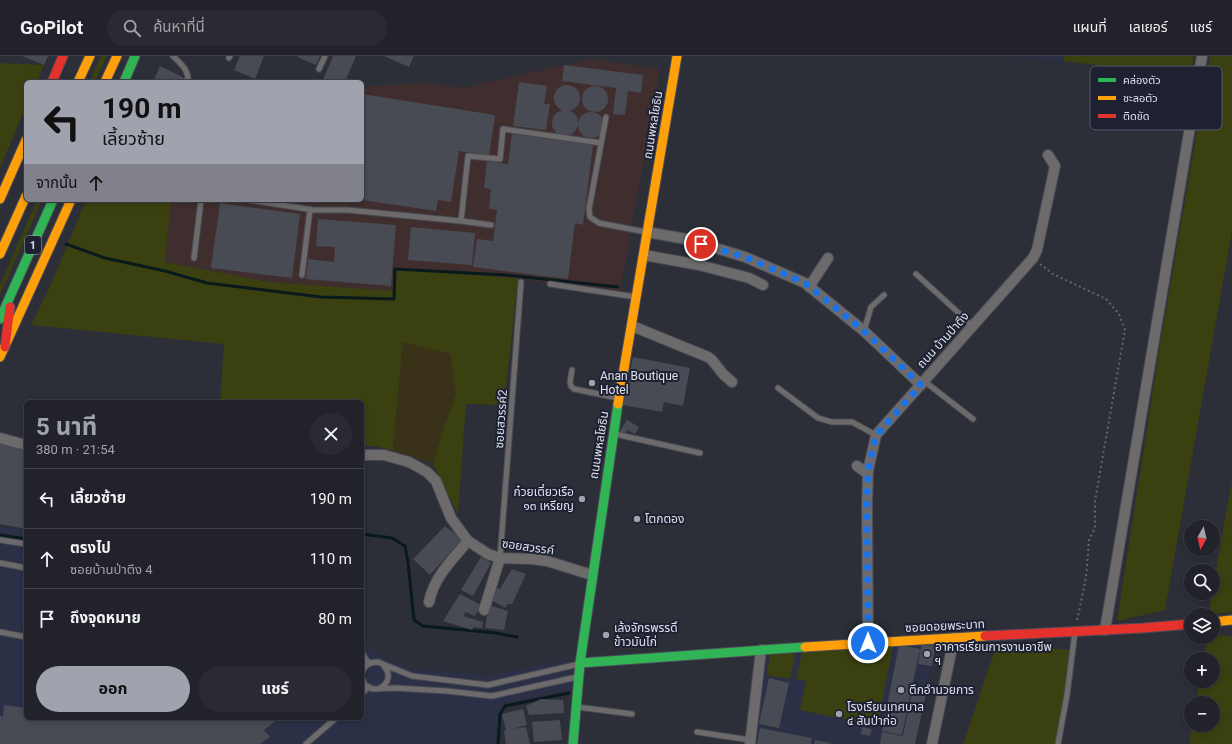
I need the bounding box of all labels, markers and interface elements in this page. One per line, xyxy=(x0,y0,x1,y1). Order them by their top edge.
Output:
search box xyxy=(107,10,387,46)
text: GoPilot xyxy=(20,16,83,39)
icon: search xyxy=(121,17,143,39)
text: ค้นหาที่นี่ xyxy=(153,18,205,36)
text: แผนที่ xyxy=(1073,19,1107,35)
text: เลเยอร์ xyxy=(1129,19,1168,35)
text: แชร์ xyxy=(1190,19,1212,35)
legend xyxy=(1090,66,1222,130)
text: คล่องตัว xyxy=(1123,74,1161,87)
street label: ถนนพหลโยธิน xyxy=(641,90,665,160)
text: 190 m xyxy=(102,92,181,125)
text: ชะลอตัว xyxy=(1123,92,1158,105)
icon: left xyxy=(36,96,88,148)
text: ติดขัด xyxy=(1123,110,1150,123)
text: เลี้ยวซ้าย xyxy=(102,128,165,149)
icon: ahead xyxy=(85,172,107,194)
text: จากนั้น xyxy=(36,174,77,192)
pin xyxy=(684,227,718,261)
icon: arrive xyxy=(690,233,712,255)
road number: 1 xyxy=(25,236,41,254)
street label: ถนน บ้านป่าตึง xyxy=(914,309,972,371)
place label: Anan Boutique Hotel xyxy=(600,369,678,397)
marker: Anan Boutique Hotel xyxy=(587,378,597,388)
street label: ซอยสวรรค์2 xyxy=(492,389,510,449)
street label: ถนนพหลโยธิน xyxy=(587,410,611,480)
text: 5 นาที xyxy=(36,413,97,441)
button: close xyxy=(310,413,352,455)
text: 380 m · 21:54 xyxy=(36,442,115,457)
place label: ก๋วยเตี๋ยวเรือ ๑๓ เหรียญ xyxy=(514,483,574,513)
icon: left xyxy=(36,488,58,510)
text: เลี้ยวซ้าย xyxy=(70,489,126,507)
text: 190 m xyxy=(310,490,352,508)
marker: ก๋วยเตี๋ยวเรือ ๑๓ เหรียญ xyxy=(577,494,587,504)
place label: โตกตอง xyxy=(645,512,684,526)
marker: โตกตอง xyxy=(632,514,642,524)
north arrow xyxy=(1184,520,1220,556)
map controls xyxy=(1184,520,1220,732)
street label: ซอยสวรรค์ xyxy=(501,536,555,558)
text: ตรงไป xyxy=(70,539,111,557)
icon: ahead xyxy=(36,548,58,570)
text: 110 m xyxy=(310,550,352,568)
text: ซอยบ้านป่าตึง 4 xyxy=(70,562,152,577)
button: search xyxy=(1184,564,1220,600)
icon: arrive xyxy=(36,608,58,630)
button: layers xyxy=(1184,608,1220,644)
text: ถึงจุดหมาย xyxy=(70,609,141,627)
text: 80 m xyxy=(318,610,352,628)
street label: ซอยดอยพระบาท xyxy=(905,617,985,635)
place label: เล้งจักรพรรดิ์ ข้าวมันไก่ xyxy=(614,621,678,649)
position arrow xyxy=(847,622,889,664)
marker: เล้งจักรพรรดิ์ ข้าวมันไก่ xyxy=(601,630,611,640)
place label: อาคารเรียนการงานอาชีพ ฯ xyxy=(935,640,1052,668)
marker: อาคารเรียนการงานอาชีพ ฯ xyxy=(922,649,932,659)
button: + xyxy=(1184,652,1220,688)
button: ออก xyxy=(36,666,190,712)
button: แชร์ xyxy=(198,666,352,712)
place label: ตึกอำนวยการ xyxy=(909,683,974,697)
marker: ตึกอำนวยการ xyxy=(896,685,906,695)
button: − xyxy=(1184,696,1220,732)
place label: โรงเรียนเทศบาล ๔ สันป่าก่อ xyxy=(847,700,924,728)
marker: โรงเรียนเทศบาล ๔ สันป่าก่อ xyxy=(834,709,844,719)

